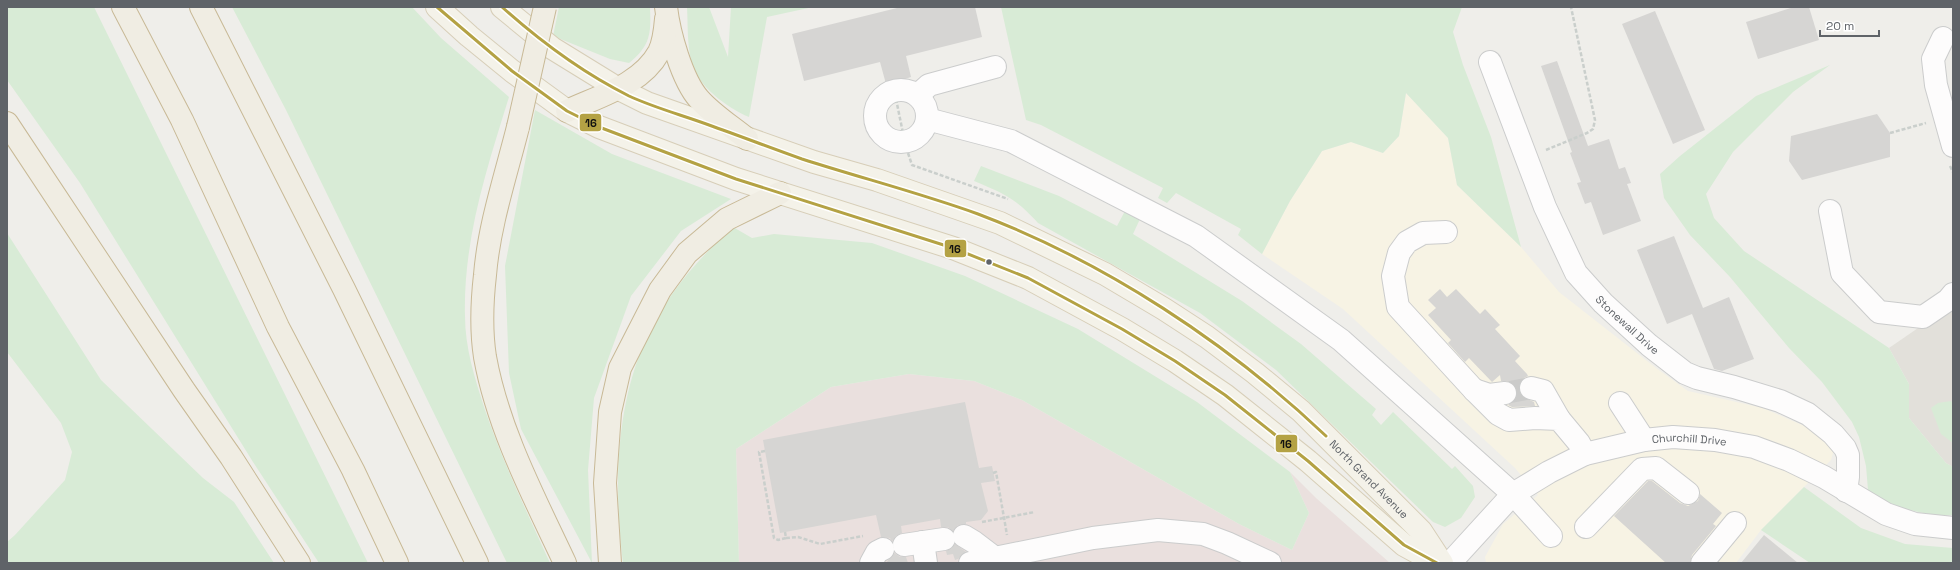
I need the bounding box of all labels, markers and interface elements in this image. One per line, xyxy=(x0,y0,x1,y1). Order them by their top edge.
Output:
scale bar xyxy=(1820,12,1879,38)
text: 20 m xyxy=(1826,18,1854,34)
line badge: 16 xyxy=(579,113,602,132)
text: 16 xyxy=(585,116,597,130)
line badge: 16 xyxy=(944,239,967,258)
text: 16 xyxy=(949,242,961,256)
unlabelled marker xyxy=(984,257,994,267)
street label: Stonewall Drive xyxy=(1592,292,1662,357)
street label: Churchill Drive xyxy=(1651,430,1728,449)
line badge: 16 xyxy=(1275,434,1298,453)
text: 16 xyxy=(1280,437,1292,451)
street label: North Grand Avenue xyxy=(1327,437,1411,521)

